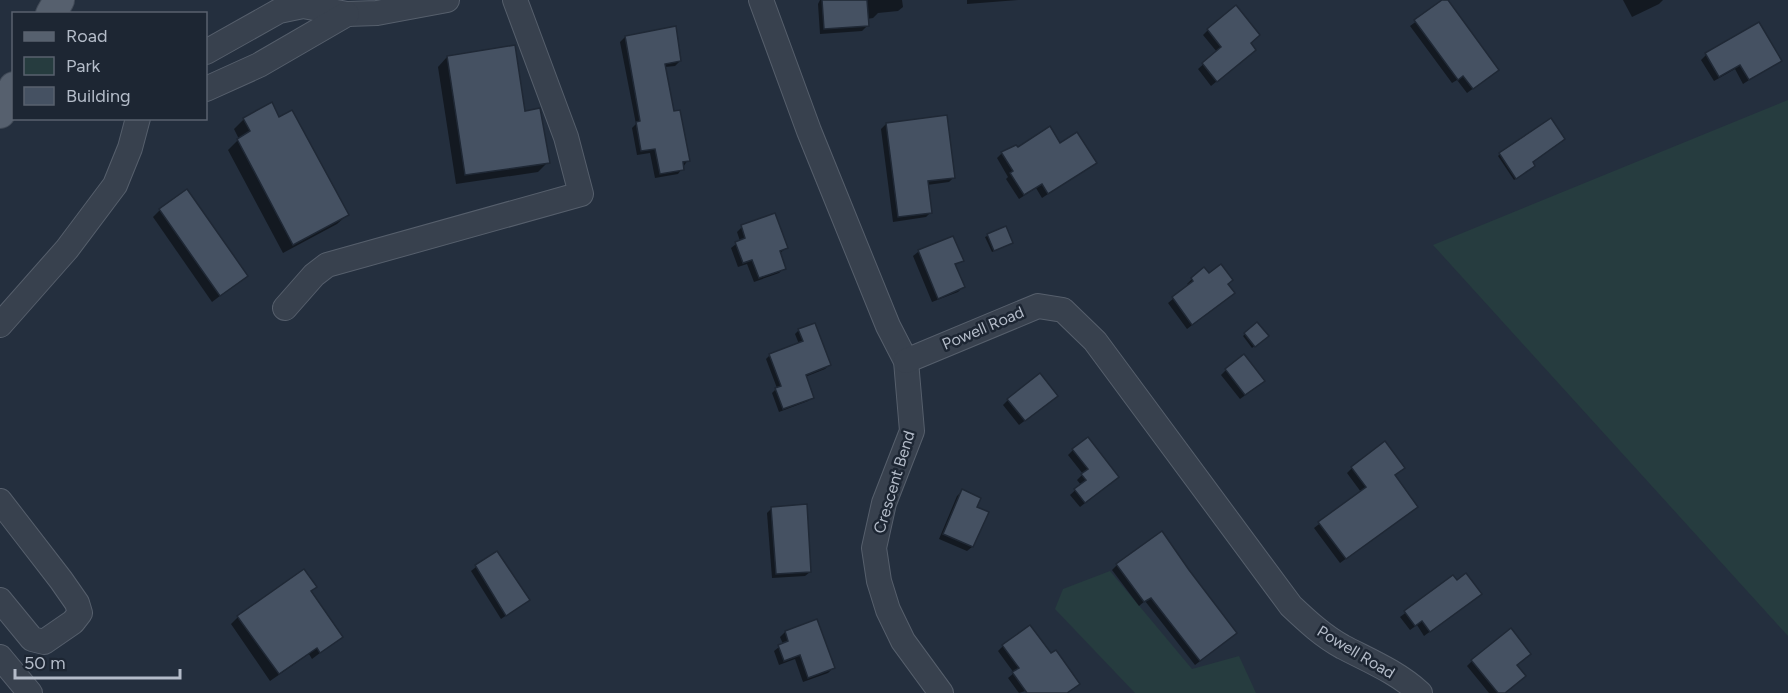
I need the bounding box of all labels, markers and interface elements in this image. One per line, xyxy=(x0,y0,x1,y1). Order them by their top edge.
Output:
legend xyxy=(12,12,207,120)
text: Road xyxy=(66,25,107,47)
text: Park xyxy=(66,55,101,77)
text: Building xyxy=(66,85,131,107)
street label: Powell Road xyxy=(939,302,1027,354)
street label: Crescent Bend xyxy=(869,428,919,536)
street label: Powell Road xyxy=(1314,621,1398,683)
scale bar xyxy=(15,642,180,680)
text: 50 m xyxy=(24,652,66,674)

